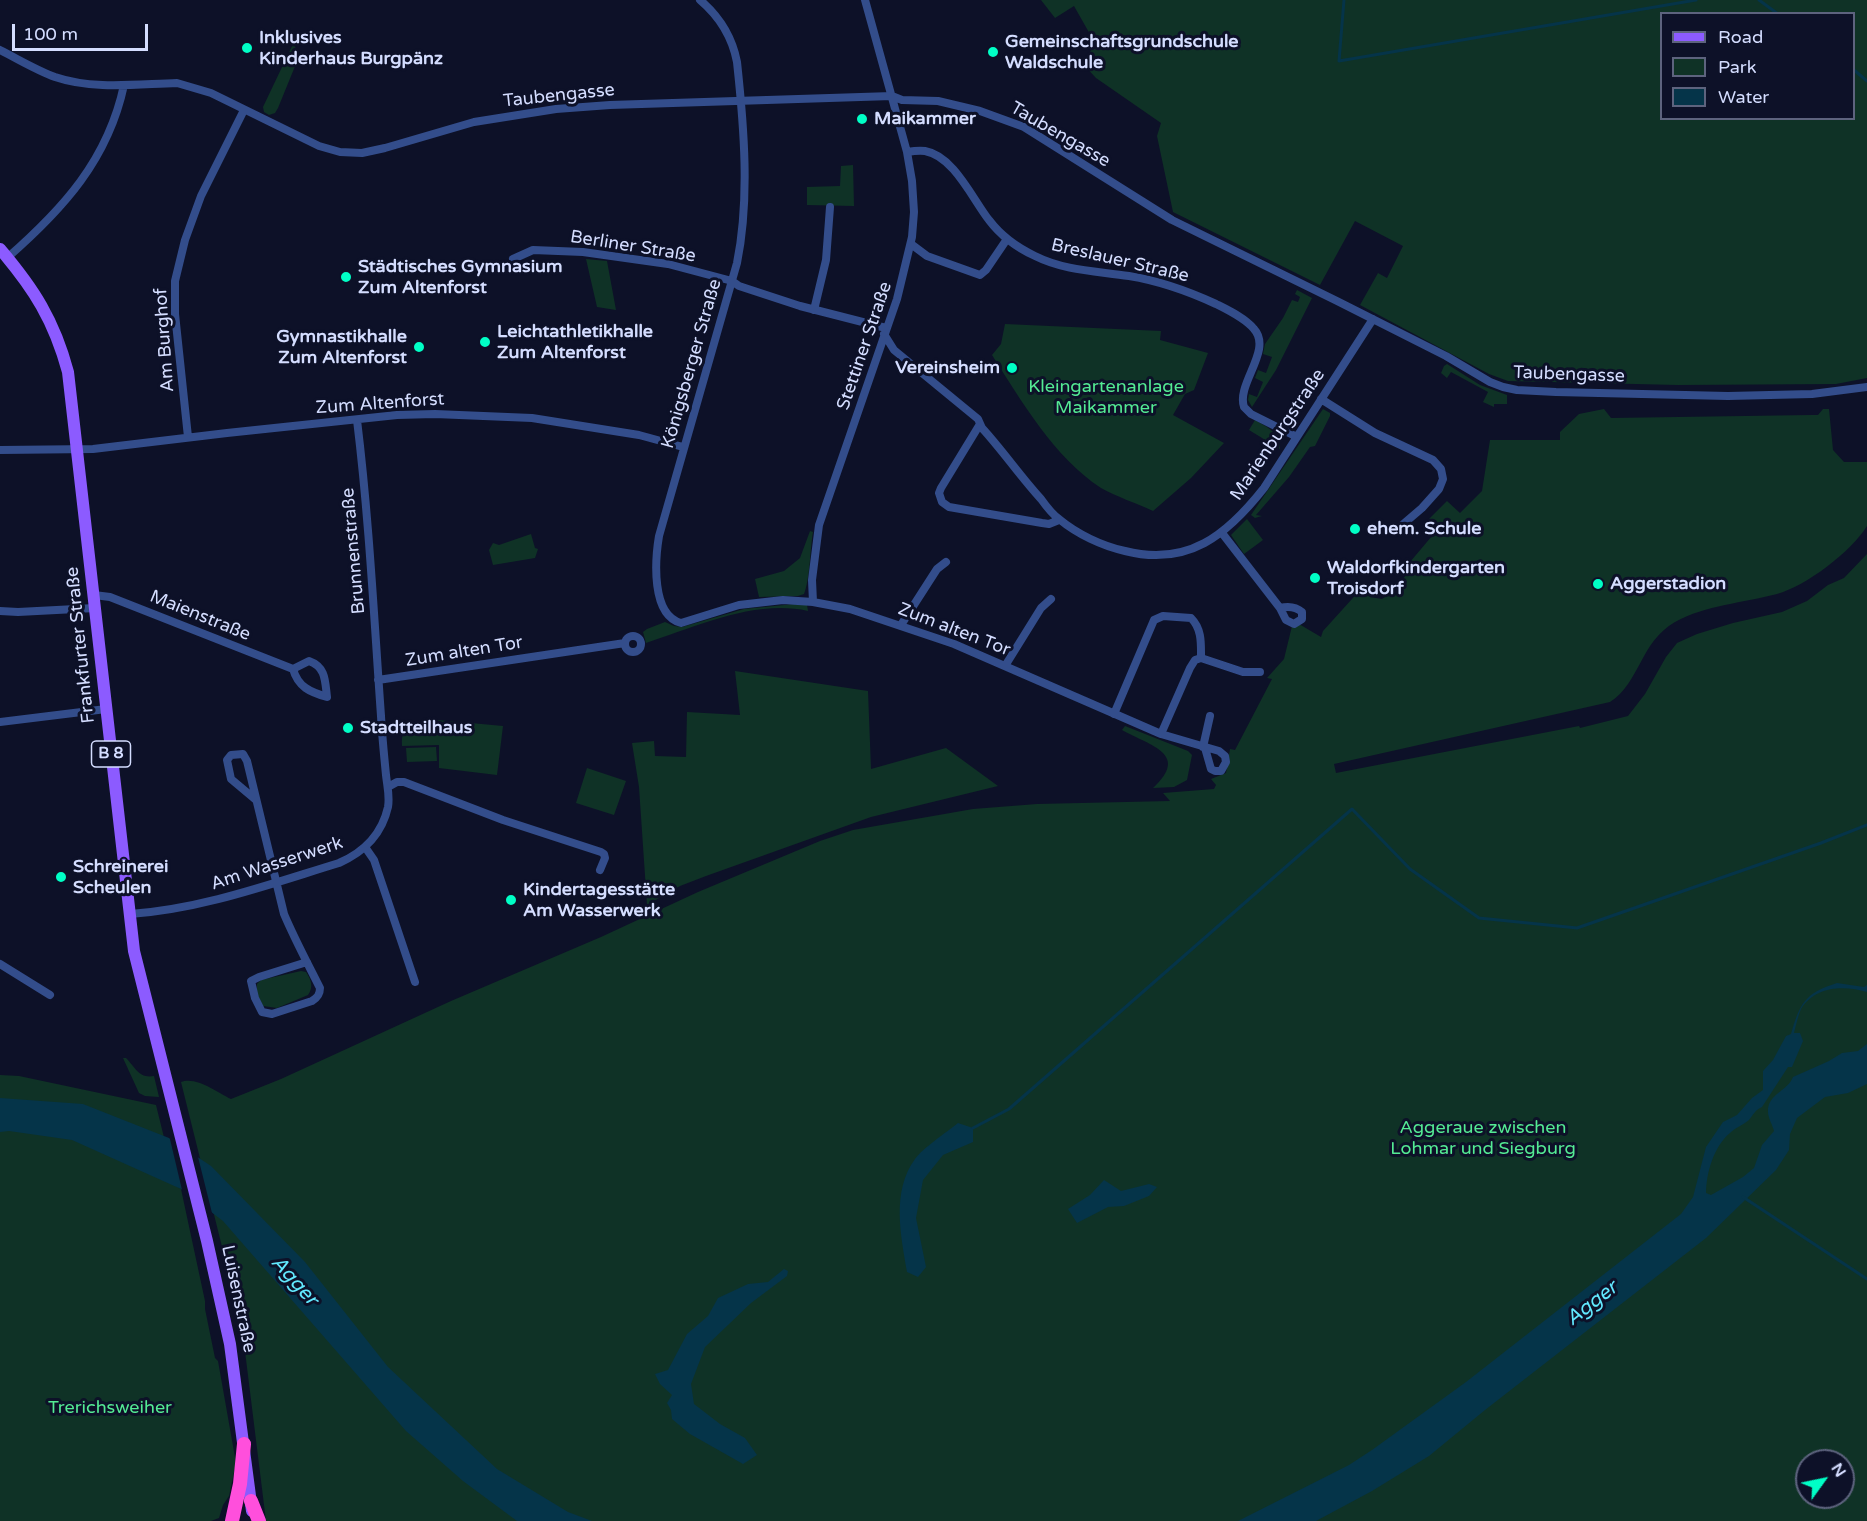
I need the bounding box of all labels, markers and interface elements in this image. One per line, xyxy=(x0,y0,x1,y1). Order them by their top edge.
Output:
scale bar xyxy=(15,12,152,50)
legend xyxy=(1660,12,1855,120)
text: 100 m xyxy=(23,23,78,45)
text: Road xyxy=(1718,26,1763,48)
place label: Inklusives Kinderhaus Burgpänz xyxy=(259,27,443,70)
place label: Gemeinschaftsgrundschule Waldschule xyxy=(1005,31,1239,74)
marker: Inklusives Kinderhaus Burgpänz xyxy=(240,41,254,55)
marker: Gemeinschaftsgrundschule Waldschule xyxy=(986,45,1000,59)
text: Park xyxy=(1718,56,1756,78)
street label: Taubengasse xyxy=(502,79,616,113)
text: Water xyxy=(1718,86,1769,108)
street label: Taubengasse xyxy=(1006,98,1114,172)
place label: Maikammer xyxy=(874,108,976,130)
marker: Maikammer xyxy=(855,112,869,126)
street label: Berliner Straße xyxy=(569,226,697,268)
street label: Breslauer Straße xyxy=(1049,235,1191,287)
place label: Städtisches Gymnasium Zum Altenforst xyxy=(358,256,563,298)
marker: Städtisches Gymnasium Zum Altenforst xyxy=(339,270,353,284)
street label: Königsberger Straße xyxy=(657,277,727,451)
street label: Stettiner Straße xyxy=(833,279,897,413)
street label: Am Burghof xyxy=(151,287,179,393)
place label: Leichtathletikhalle Zum Altenforst xyxy=(497,321,653,364)
place label: Gymnastikhalle Zum Altenforst xyxy=(276,326,407,368)
marker: Leichtathletikhalle Zum Altenforst xyxy=(478,335,492,349)
marker: Gymnastikhalle Zum Altenforst xyxy=(412,340,426,354)
place label: Vereinsheim xyxy=(895,357,1000,379)
marker: Vereinsheim xyxy=(1005,361,1019,375)
street label: Taubengasse xyxy=(1513,362,1625,388)
street label: Marienburgstraße xyxy=(1226,365,1330,505)
park label: Kleingartenanlage Maikammer xyxy=(1028,376,1184,418)
street label: Zum Altenforst xyxy=(315,389,445,419)
street label: Brunnenstraße xyxy=(338,487,370,615)
place label: ehem. Schule xyxy=(1367,518,1481,540)
marker: ehem. Schule xyxy=(1348,522,1362,536)
place label: Waldorfkindergarten Troisdorf xyxy=(1327,557,1505,600)
street label: Frankfurter Straße xyxy=(62,566,100,724)
marker: Waldorfkindergarten Troisdorf xyxy=(1308,571,1322,585)
place label: Aggerstadion xyxy=(1610,573,1726,595)
marker: Aggerstadion xyxy=(1591,577,1605,591)
street label: Maienstraße xyxy=(146,586,254,646)
street label: Zum alten Tor xyxy=(895,599,1013,661)
street label: Zum alten Tor xyxy=(404,632,524,672)
place label: Stadtteilhaus xyxy=(360,717,472,739)
marker: Stadtteilhaus xyxy=(341,721,355,735)
road number: B 8 xyxy=(92,741,130,767)
street label: Am Wasserwerk xyxy=(208,832,346,896)
place label: Schreinerei Scheulen xyxy=(73,856,168,898)
marker: Schreinerei Scheulen xyxy=(54,870,68,884)
place label: Kindertagesstätte Am Wasserwerk xyxy=(523,879,675,922)
marker: Kindertagesstätte Am Wasserwerk xyxy=(504,893,518,907)
park label: Aggeraue zwischen Lohmar und Siegburg xyxy=(1390,1117,1576,1160)
street label: Luisenstraße xyxy=(216,1243,260,1355)
water label: Agger xyxy=(265,1251,323,1311)
water label: Agger xyxy=(1561,1276,1623,1332)
park label: Trerichsweiher xyxy=(48,1397,172,1419)
north arrow xyxy=(1795,1449,1855,1509)
text: N xyxy=(1827,1459,1850,1481)

